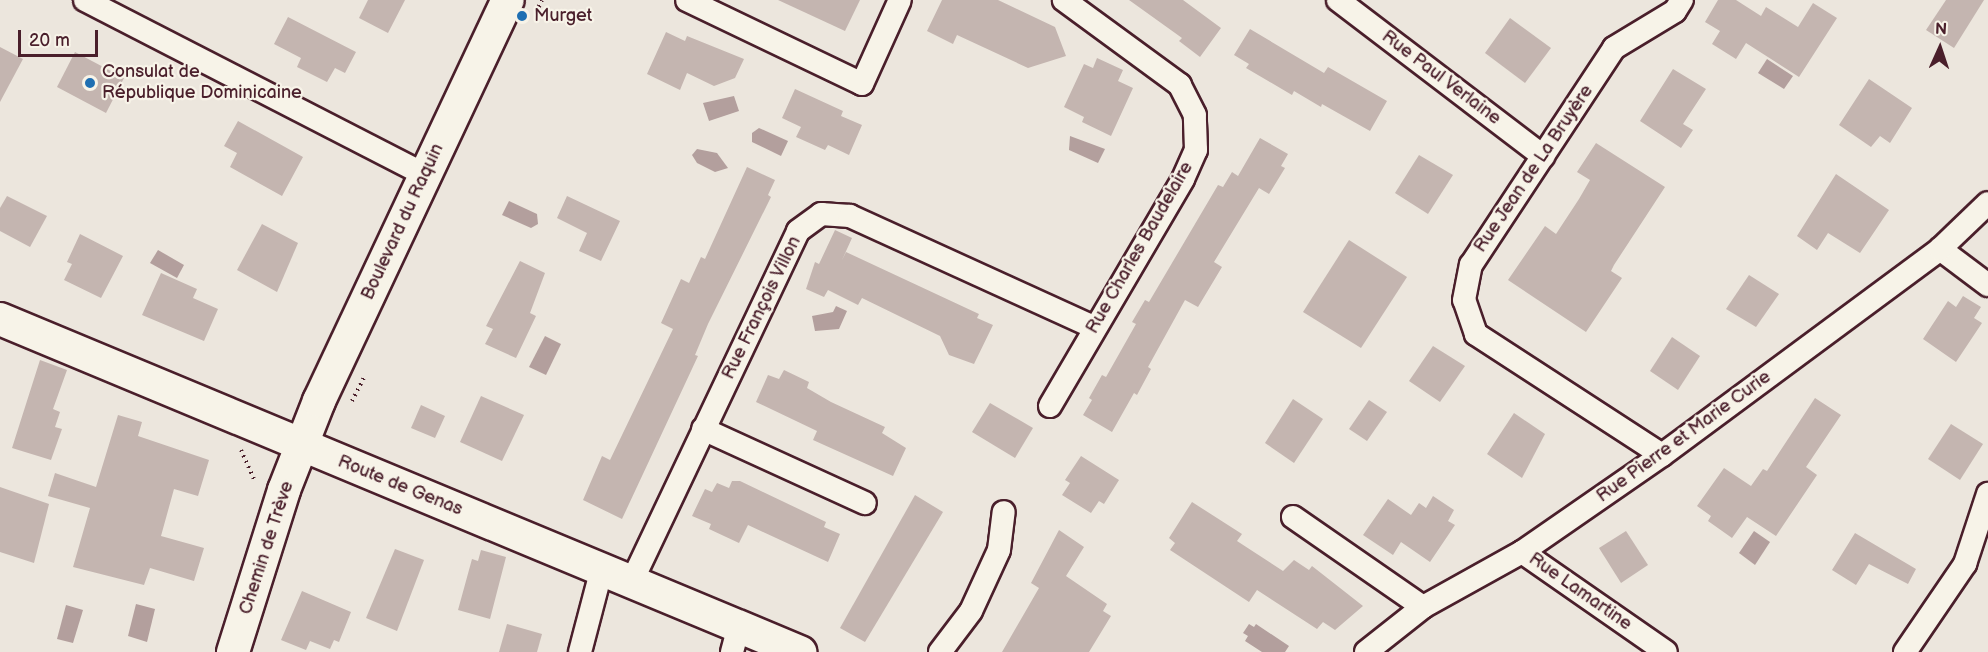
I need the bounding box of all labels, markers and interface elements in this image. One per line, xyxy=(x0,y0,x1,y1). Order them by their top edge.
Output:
place label: Murget xyxy=(534,5,592,27)
marker: Murget xyxy=(515,9,529,23)
scale bar xyxy=(21,18,100,56)
north arrow xyxy=(1910,18,1970,78)
text: N xyxy=(1934,20,1947,39)
street label: Rue Paul Verlaine xyxy=(1377,26,1505,130)
text: 20 m xyxy=(29,30,70,51)
place label: Consulat de République Dominicaine xyxy=(102,62,302,104)
marker: Consulat de République Dominicaine xyxy=(83,76,97,90)
street label: Rue Jean de La Bruyère xyxy=(1470,81,1598,257)
street label: Boulevard du Raquin xyxy=(357,140,449,304)
street label: Rue Charles Baudelaire xyxy=(1082,158,1198,338)
street label: Rue François Villon xyxy=(718,233,806,383)
street label: Rue Pierre et Marie Curie xyxy=(1593,367,1775,507)
street label: Route de Genas xyxy=(334,451,466,521)
street label: Chemin de Trève xyxy=(235,478,299,618)
street label: Rue Lamartine xyxy=(1524,549,1636,635)

